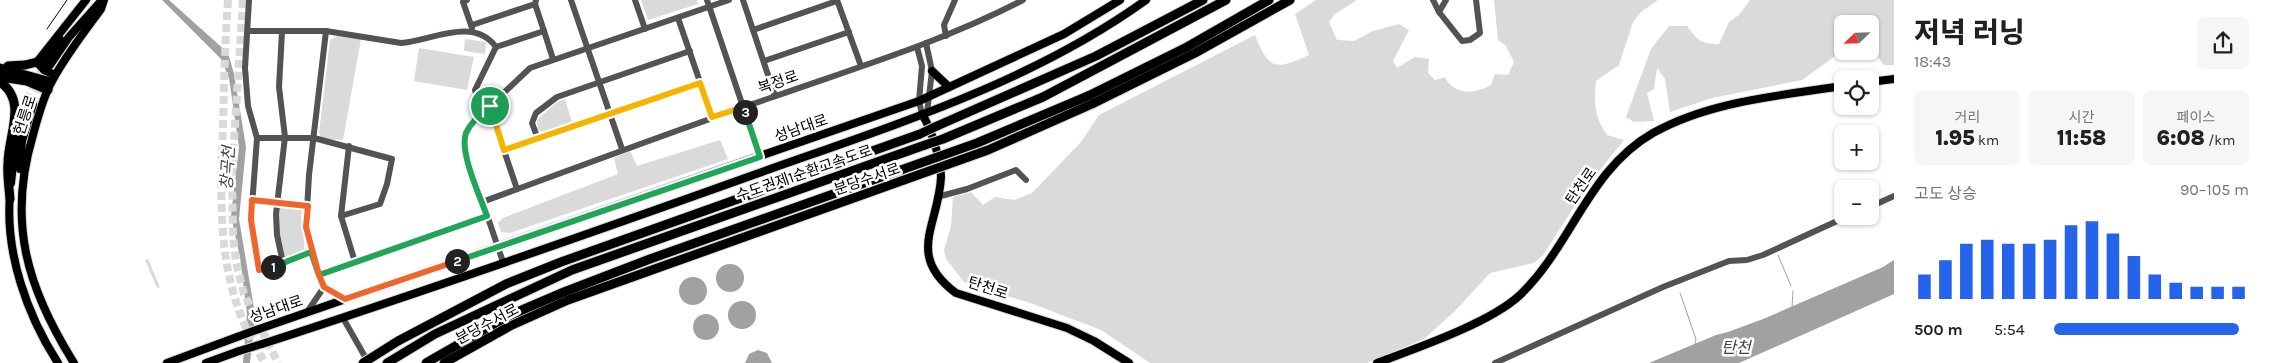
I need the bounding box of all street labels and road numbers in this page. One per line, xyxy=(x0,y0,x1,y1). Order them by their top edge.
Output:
street label: 복정로 xyxy=(755,67,801,97)
street label: 헌릉로 xyxy=(10,93,40,137)
street label: 성남대로 xyxy=(772,111,830,145)
street label: 수도권제1순환고속도로 xyxy=(733,141,875,205)
street label: 분당수서로 xyxy=(831,159,903,199)
street label: 탄천로 xyxy=(1562,164,1600,208)
street label: 탄천로 xyxy=(966,273,1010,303)
street label: 성남대로 xyxy=(247,292,305,326)
street label: 분당수서로 xyxy=(452,300,522,348)

